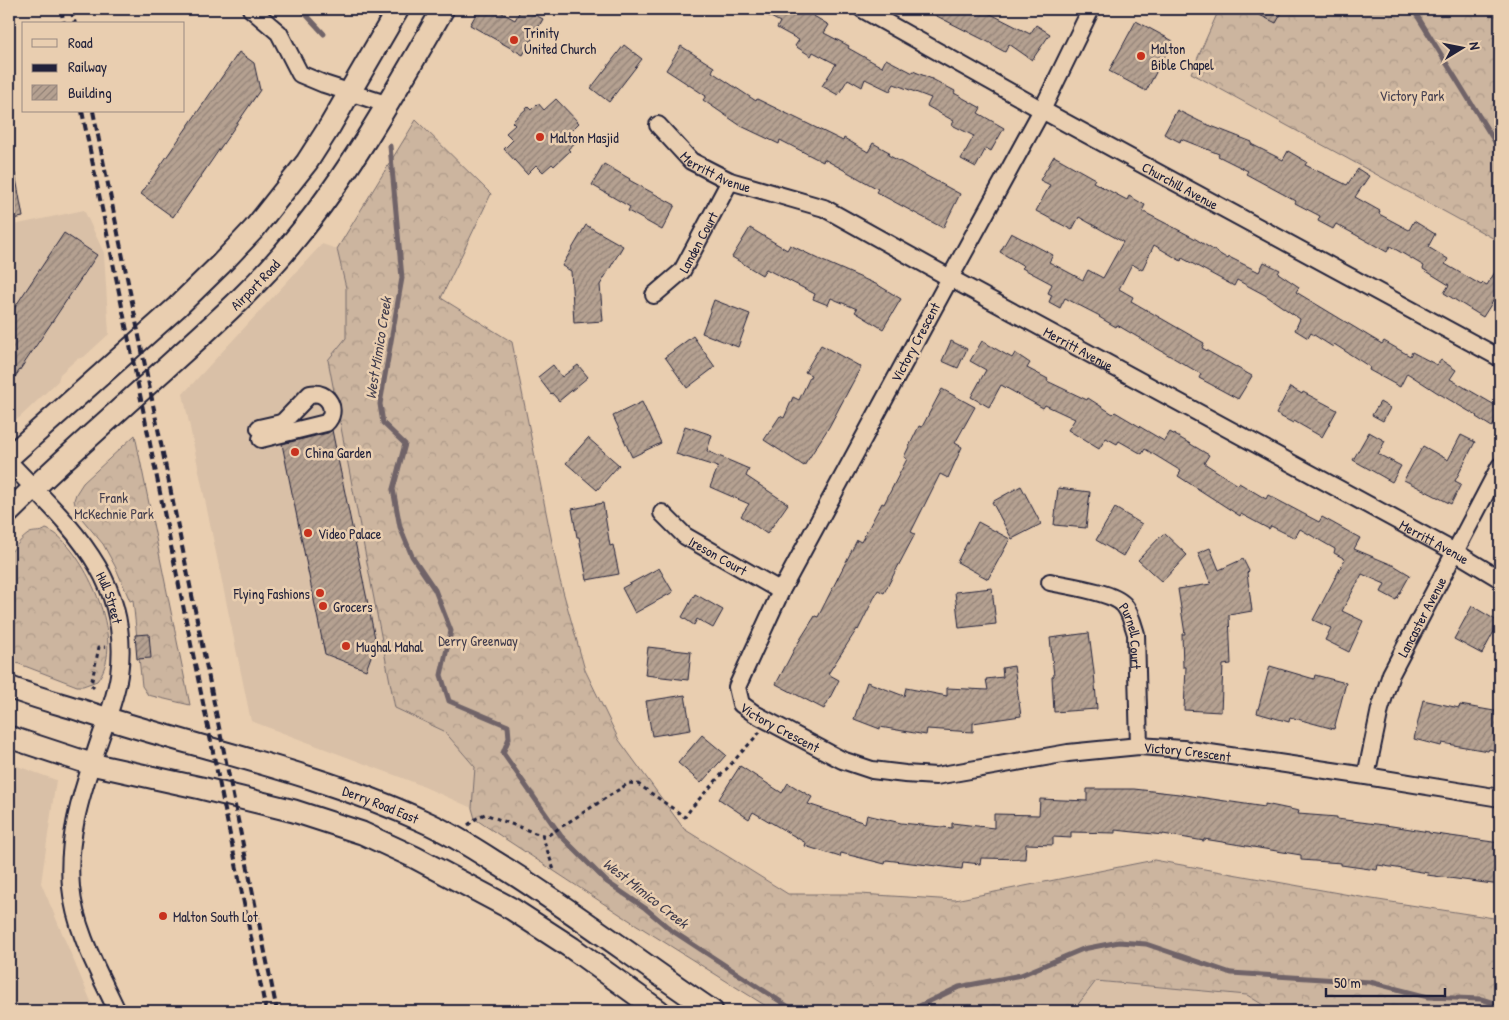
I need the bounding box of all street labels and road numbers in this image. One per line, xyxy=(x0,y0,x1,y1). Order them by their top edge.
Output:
street label: Merritt Avenue xyxy=(677,146,754,196)
street label: Churchill Avenue xyxy=(1139,157,1222,214)
street label: Landen Court xyxy=(673,208,722,276)
street label: Airport Road xyxy=(226,255,284,314)
street label: Victory Crescent xyxy=(886,299,945,386)
street label: Merritt Avenue xyxy=(1041,321,1117,375)
street label: Merritt Avenue xyxy=(1397,514,1473,568)
street label: Ireson Court xyxy=(686,531,751,579)
street label: Hull Street xyxy=(92,568,128,625)
street label: Lancaster Avenue xyxy=(1392,573,1450,660)
street label: Purnell Court xyxy=(1116,598,1146,670)
street label: Victory Crescent xyxy=(737,697,823,756)
street label: Victory Crescent xyxy=(1143,737,1232,765)
street label: Derry Road East xyxy=(340,780,422,828)

